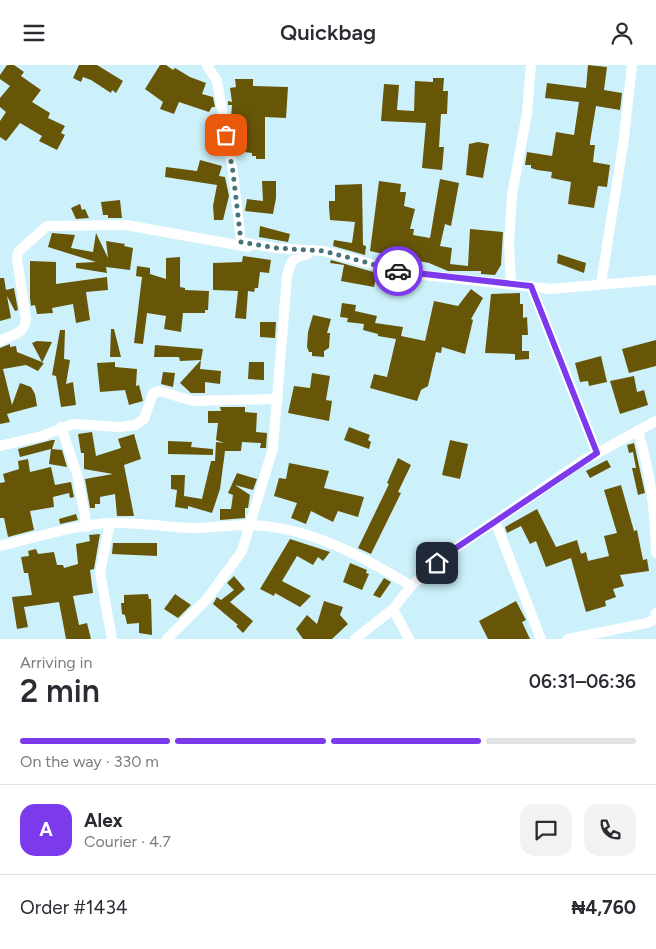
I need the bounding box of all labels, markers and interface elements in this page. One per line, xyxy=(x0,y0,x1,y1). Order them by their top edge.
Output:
icon: menu xyxy=(20,19,48,47)
text: Quickbag xyxy=(280,19,376,46)
icon: person xyxy=(608,19,636,47)
pin xyxy=(205,114,247,156)
icon: bag xyxy=(212,121,240,149)
courier xyxy=(373,246,423,296)
icon: car xyxy=(384,257,412,285)
pin xyxy=(416,542,458,584)
icon: home xyxy=(423,549,451,577)
text: Arriving in xyxy=(20,653,92,672)
text: 06:31–06:36 xyxy=(529,670,636,693)
text: 2 min xyxy=(20,672,100,710)
text: On the way · 330 m xyxy=(20,752,159,771)
button: chat xyxy=(520,804,572,856)
button: phone xyxy=(584,804,636,856)
text: Alex xyxy=(84,809,123,832)
text: A xyxy=(39,818,53,841)
text: Courier · 4.7 xyxy=(84,832,171,851)
text: Order #1434 xyxy=(20,896,128,919)
text: ₦4,760 xyxy=(571,896,636,919)

